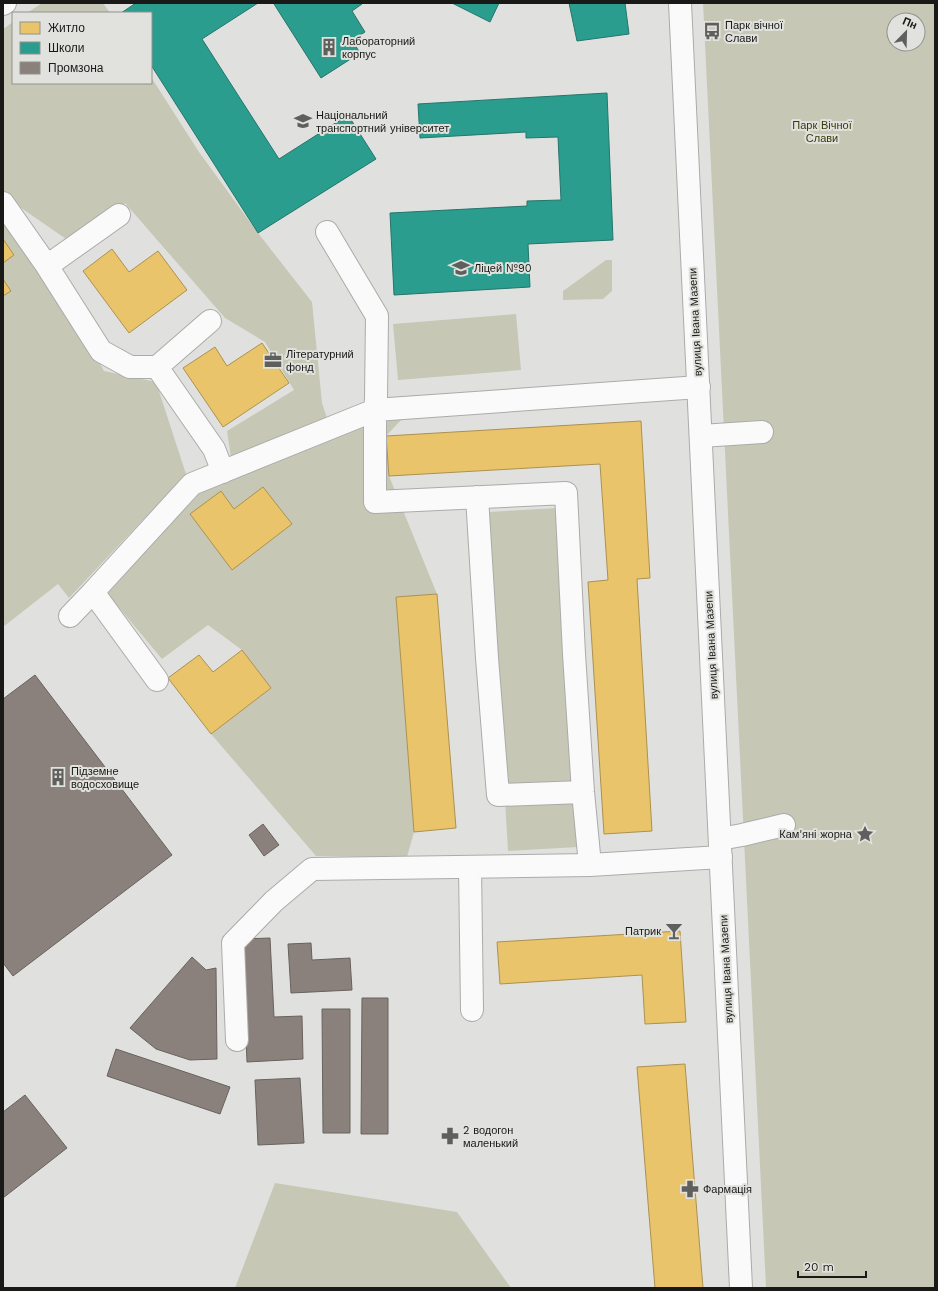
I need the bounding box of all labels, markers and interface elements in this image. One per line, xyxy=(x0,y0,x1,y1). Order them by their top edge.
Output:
legend xyxy=(12,12,152,84)
north arrow xyxy=(886,12,926,52)
text: Пн xyxy=(900,14,919,32)
place label: Парк вічної Слави xyxy=(725,19,783,45)
text: Житло xyxy=(48,21,85,35)
bus stop icon: Парк вічної Слави xyxy=(702,21,722,41)
place label: Лабораторний корпус xyxy=(342,35,415,61)
building icon: Лабораторний корпус xyxy=(319,37,339,57)
text: Школи xyxy=(48,41,85,55)
text: Промзона xyxy=(48,61,104,75)
place label: Національний транспортний університет xyxy=(316,109,449,135)
school or university icon: Національний транспортний університет xyxy=(293,111,313,131)
park label: Парк Вічної Слави xyxy=(792,119,852,145)
school or university icon: Ліцей №90 xyxy=(451,258,471,278)
place label: Ліцей №90 xyxy=(474,262,532,275)
street label: вулиця Івана Мазепи xyxy=(686,267,705,377)
place label: Літературний фонд xyxy=(286,348,354,374)
office icon: Літературний фонд xyxy=(263,350,283,370)
street label: вулиця Івана Мазепи xyxy=(702,590,721,700)
place label: Підземне водосховище xyxy=(71,765,139,791)
building icon: Підземне водосховище xyxy=(48,767,68,787)
place icon: Кам'яні жорна xyxy=(855,824,875,844)
place label: Кам'яні жорна xyxy=(779,828,853,841)
street label: вулиця Івана Мазепи xyxy=(717,914,736,1024)
bar icon: Патрик xyxy=(664,921,684,941)
place label: Патрик xyxy=(625,925,661,938)
place label: 2 водогон маленький xyxy=(463,1124,518,1150)
pharmacy icon: 2 водогон маленький xyxy=(440,1126,460,1146)
pharmacy icon: Фармація xyxy=(680,1179,700,1199)
place label: Фармація xyxy=(703,1183,752,1196)
scale bar xyxy=(798,1253,866,1279)
text: 20 m xyxy=(804,1260,834,1274)

